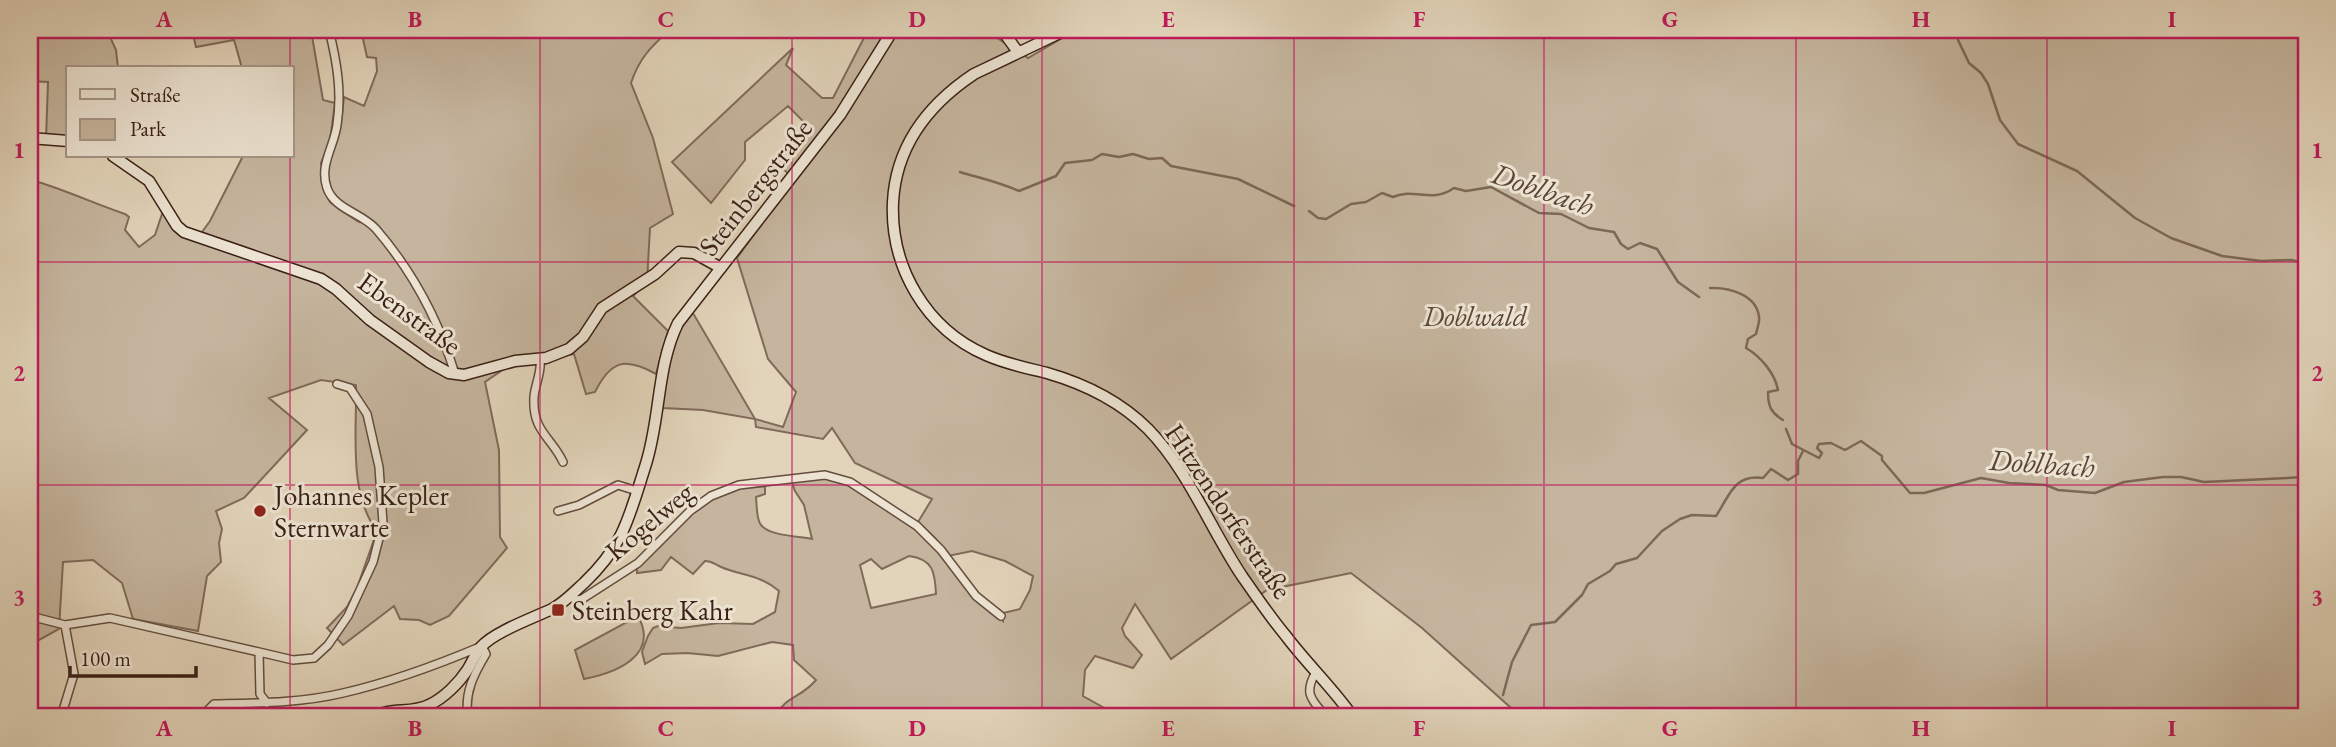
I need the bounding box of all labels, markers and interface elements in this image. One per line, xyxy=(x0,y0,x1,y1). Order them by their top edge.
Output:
text: A xyxy=(155,4,173,34)
text: B xyxy=(408,4,422,34)
text: C xyxy=(658,4,674,34)
text: D xyxy=(908,4,926,34)
text: E xyxy=(1161,4,1175,34)
text: F xyxy=(1413,4,1426,34)
text: G xyxy=(1662,4,1678,34)
text: H xyxy=(1912,4,1930,34)
text: I xyxy=(2168,4,2176,34)
legend xyxy=(66,66,294,158)
text: Straße xyxy=(130,81,181,108)
street label: Steinbergstraße xyxy=(690,111,820,263)
text: Park xyxy=(130,115,167,142)
text: 1 xyxy=(13,135,25,165)
text: 1 xyxy=(2311,135,2323,165)
water label: Doblbach xyxy=(1486,153,1600,225)
street label: Ebenstraße xyxy=(351,263,469,363)
park label: Doblwald xyxy=(1422,298,1528,334)
text: 2 xyxy=(13,358,25,388)
text: 2 xyxy=(2311,358,2323,388)
street label: Hitzendorferstraße xyxy=(1157,416,1301,606)
water label: Doblbach xyxy=(1987,440,2097,486)
street label: Kogelweg xyxy=(597,473,701,568)
place label: Johannes Kepler Sternwarte xyxy=(272,477,449,545)
marker: Johannes Kepler Sternwarte xyxy=(252,503,268,519)
text: 3 xyxy=(13,582,25,612)
text: 3 xyxy=(2311,582,2323,612)
place label: Steinberg Kahr xyxy=(572,592,734,628)
marker: Steinberg Kahr xyxy=(550,602,566,618)
scale bar xyxy=(70,635,196,679)
text: 100 m xyxy=(80,645,131,672)
text: A xyxy=(155,713,173,743)
text: B xyxy=(408,713,422,743)
text: C xyxy=(658,713,674,743)
text: D xyxy=(908,713,926,743)
text: E xyxy=(1161,713,1175,743)
text: F xyxy=(1413,713,1426,743)
text: G xyxy=(1662,713,1678,743)
text: H xyxy=(1912,713,1930,743)
text: I xyxy=(2168,713,2176,743)

